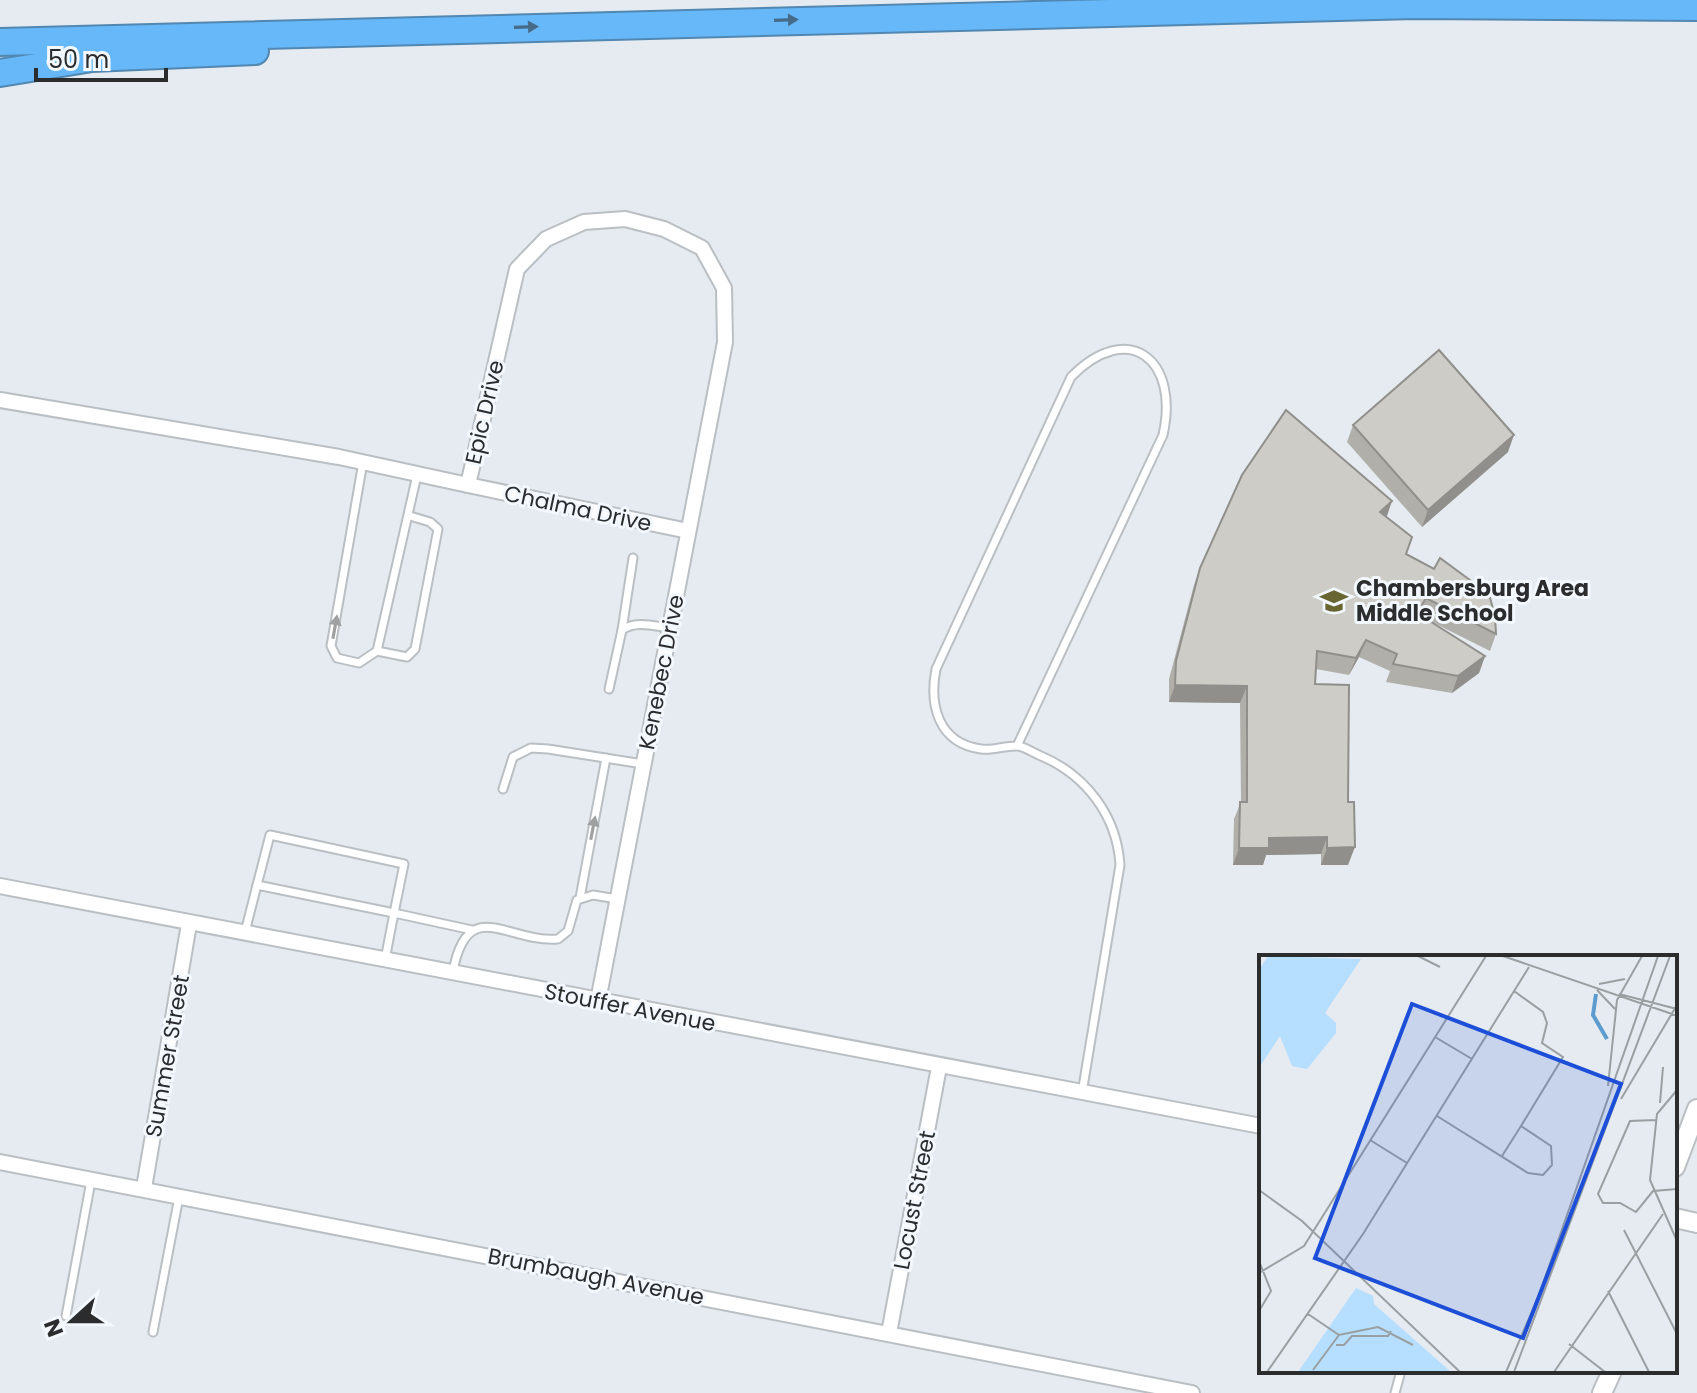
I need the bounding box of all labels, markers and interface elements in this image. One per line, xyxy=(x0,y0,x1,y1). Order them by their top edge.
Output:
one-way arrow xyxy=(774,14,799,26)
one-way arrow xyxy=(514,21,539,33)
scale bar xyxy=(36,32,166,82)
text: 50 m xyxy=(48,43,109,76)
street label: Epic Drive xyxy=(457,357,512,467)
street label: Chalma Drive xyxy=(501,478,654,539)
place label: Chambersburg Area Middle School xyxy=(1356,573,1589,629)
school or university icon: Chambersburg Area Middle School xyxy=(1319,586,1349,616)
street label: Kenebec Drive xyxy=(631,592,692,752)
one-way arrow xyxy=(329,615,341,640)
one-way arrow xyxy=(588,815,600,840)
inset map xyxy=(1259,955,1677,1373)
street label: Summer Street xyxy=(138,972,197,1140)
street label: Stouffer Avenue xyxy=(542,976,718,1039)
street label: Locust Street xyxy=(886,1128,943,1272)
street label: Brumbaugh Avenue xyxy=(485,1240,707,1313)
north arrow xyxy=(32,1281,112,1361)
text: N xyxy=(36,1315,71,1341)

